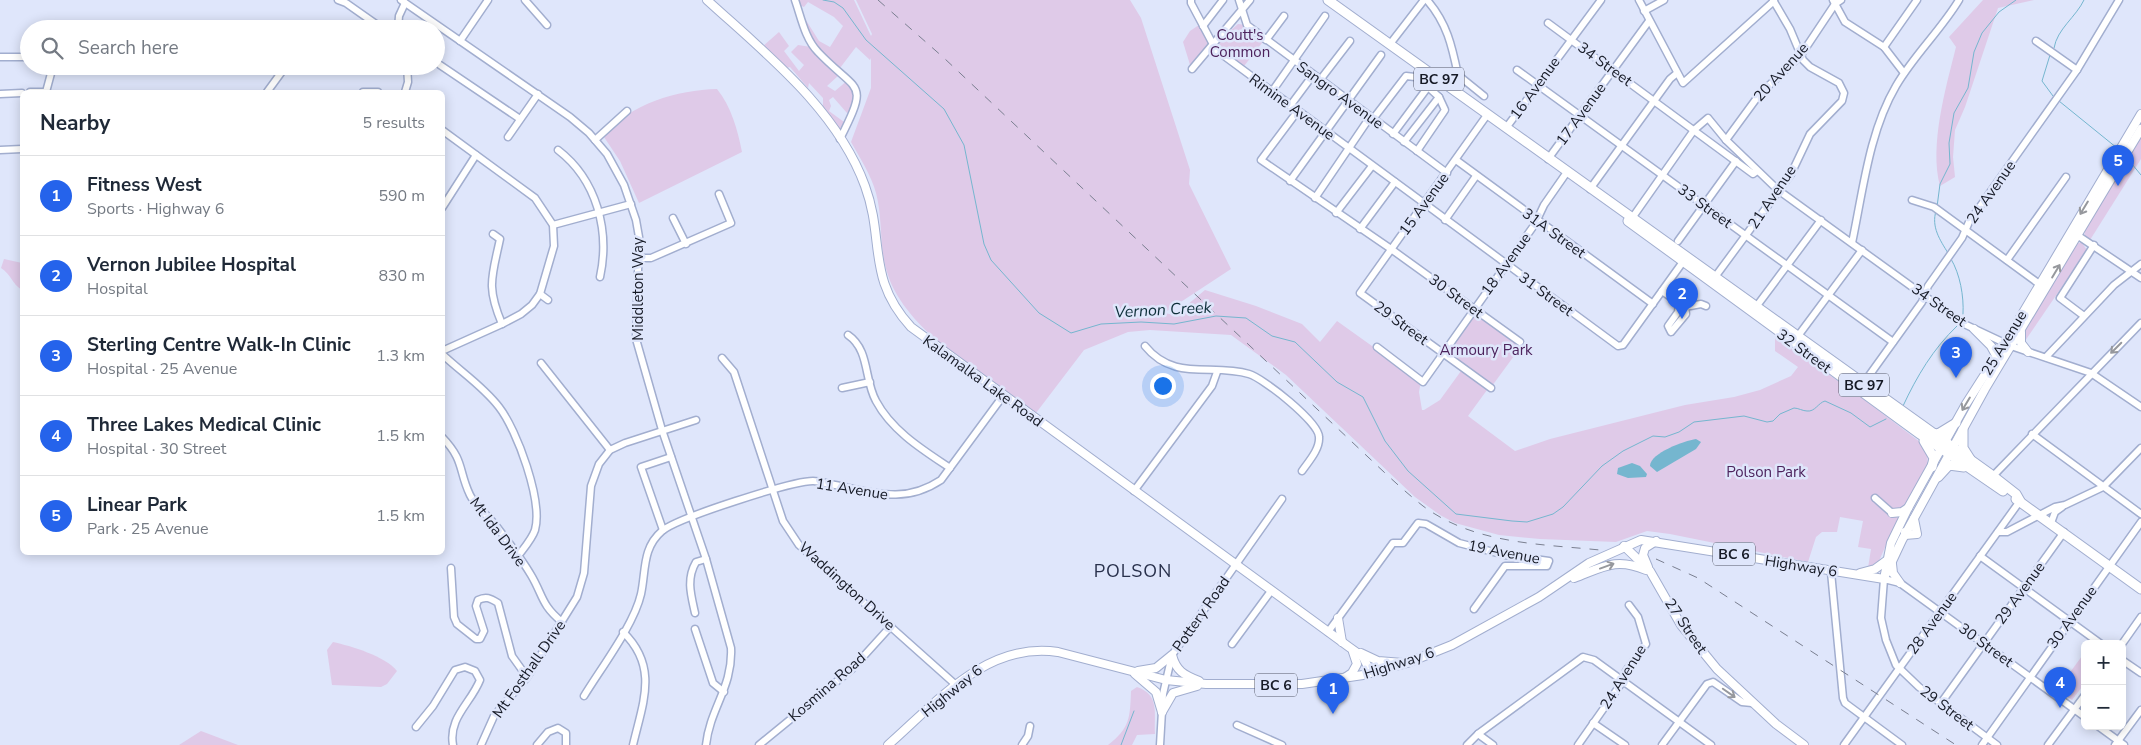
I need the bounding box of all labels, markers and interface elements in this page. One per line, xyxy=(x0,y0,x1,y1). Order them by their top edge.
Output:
search box xyxy=(20,20,445,75)
park label: Coutt's Common xyxy=(1210,25,1270,62)
icon: search xyxy=(38,34,66,62)
text: Search here xyxy=(78,35,179,61)
street label: 34 Street xyxy=(1574,37,1637,91)
street label: 20 Avenue xyxy=(1749,38,1813,106)
street label: 16 Avenue xyxy=(1505,53,1565,123)
street label: Sangro Avenue xyxy=(1292,57,1388,133)
road number: BC 97 xyxy=(1414,68,1464,90)
street label: Rimine Avenue xyxy=(1245,69,1339,145)
street label: 17 Avenue xyxy=(1551,79,1611,149)
text: Nearby xyxy=(40,109,110,137)
text: 5 results xyxy=(363,112,425,134)
pin: 5 xyxy=(2102,145,2134,186)
street label: 24 Avenue xyxy=(1962,156,2020,228)
street label: 21 Avenue xyxy=(1743,161,1801,233)
street label: 15 Avenue xyxy=(1394,169,1454,239)
text: Fitness West xyxy=(87,172,202,198)
street label: 33 Street xyxy=(1674,179,1737,233)
text: 1 xyxy=(51,185,61,207)
text: 590 m xyxy=(378,185,425,207)
text: Sports · Highway 6 xyxy=(87,198,224,220)
one-way arrow xyxy=(2079,201,2089,215)
street label: 31A Street xyxy=(1518,203,1590,263)
street label: 18 Avenue xyxy=(1476,229,1536,299)
street label: Middleton Way xyxy=(628,237,648,341)
text: Vernon Jubilee Hospital xyxy=(87,252,296,278)
one-way arrow xyxy=(2051,264,2061,278)
text: 2 xyxy=(51,265,61,287)
text: 830 m xyxy=(378,265,425,287)
street label: 31 Street xyxy=(1515,267,1578,321)
street label: 30 Street xyxy=(1425,269,1488,323)
text: Hospital xyxy=(87,278,148,300)
pin: 2 xyxy=(1666,278,1698,319)
street label: 34 Street xyxy=(1908,279,1971,332)
water label: Vernon Creek xyxy=(1114,296,1213,324)
street label: 29 Street xyxy=(1370,296,1433,350)
street label: 25 Avenue xyxy=(1977,307,2031,379)
street label: 32 Street xyxy=(1773,324,1836,378)
street label: Kalamalka Lake Road xyxy=(919,330,1047,432)
text: Sterling Centre Walk-In Clinic xyxy=(87,332,351,358)
pin: 3 xyxy=(1940,337,1972,378)
park label: Armoury Park xyxy=(1439,340,1533,360)
one-way arrow xyxy=(2110,342,2122,354)
text: 3 xyxy=(51,345,61,367)
text: 1.3 km xyxy=(376,345,425,367)
text: Hospital · 25 Avenue xyxy=(87,358,237,380)
your location xyxy=(1150,373,1176,399)
road number: BC 97 xyxy=(1839,374,1889,396)
one-way arrow xyxy=(1961,397,1971,411)
text: Three Lakes Medical Clinic xyxy=(87,412,321,438)
text: 4 xyxy=(51,425,61,447)
text: 1.5 km xyxy=(376,425,425,447)
text: Hospital · 30 Street xyxy=(87,438,226,460)
park label: Polson Park xyxy=(1726,462,1806,482)
street label: 11 Avenue xyxy=(814,473,890,505)
text: Linear Park xyxy=(87,492,187,518)
street label: Mt Ida Drive xyxy=(465,493,531,571)
text: 5 xyxy=(51,505,61,527)
text: 1.5 km xyxy=(376,505,425,527)
text: Park · 25 Avenue xyxy=(87,518,209,540)
street label: 19 Avenue xyxy=(1466,535,1542,569)
street label: Waddington Drive xyxy=(794,537,900,635)
road number: BC 6 xyxy=(1713,542,1755,566)
street label: Highway 6 xyxy=(1763,550,1839,582)
street label: 29 Avenue xyxy=(1990,558,2050,628)
district label: POLSON xyxy=(1094,559,1172,583)
one-way arrow xyxy=(1599,561,1614,570)
street label: Pottery Road xyxy=(1168,572,1234,656)
street label: 30 Avenue xyxy=(2042,582,2102,652)
street label: 28 Avenue xyxy=(1902,588,1962,658)
street label: 27 Street xyxy=(1660,594,1712,658)
street label: Mt Fosthall Drive xyxy=(488,616,570,722)
street label: 30 Street xyxy=(1955,618,2018,672)
map controls xyxy=(2081,640,2126,730)
button: + xyxy=(2081,640,2126,685)
street label: 24 Avenue xyxy=(1595,641,1651,713)
street label: Highway 6 xyxy=(1361,642,1437,684)
street label: Kosmina Road xyxy=(784,648,870,726)
street label: Highway 6 xyxy=(917,660,987,722)
pin: 4 xyxy=(2044,667,2076,708)
pin: 1 xyxy=(1317,673,1349,714)
road number: BC 6 xyxy=(1255,674,1297,696)
street label: 29 Street xyxy=(1916,681,1979,735)
button: − xyxy=(2081,685,2126,730)
one-way arrow xyxy=(1722,688,1736,698)

